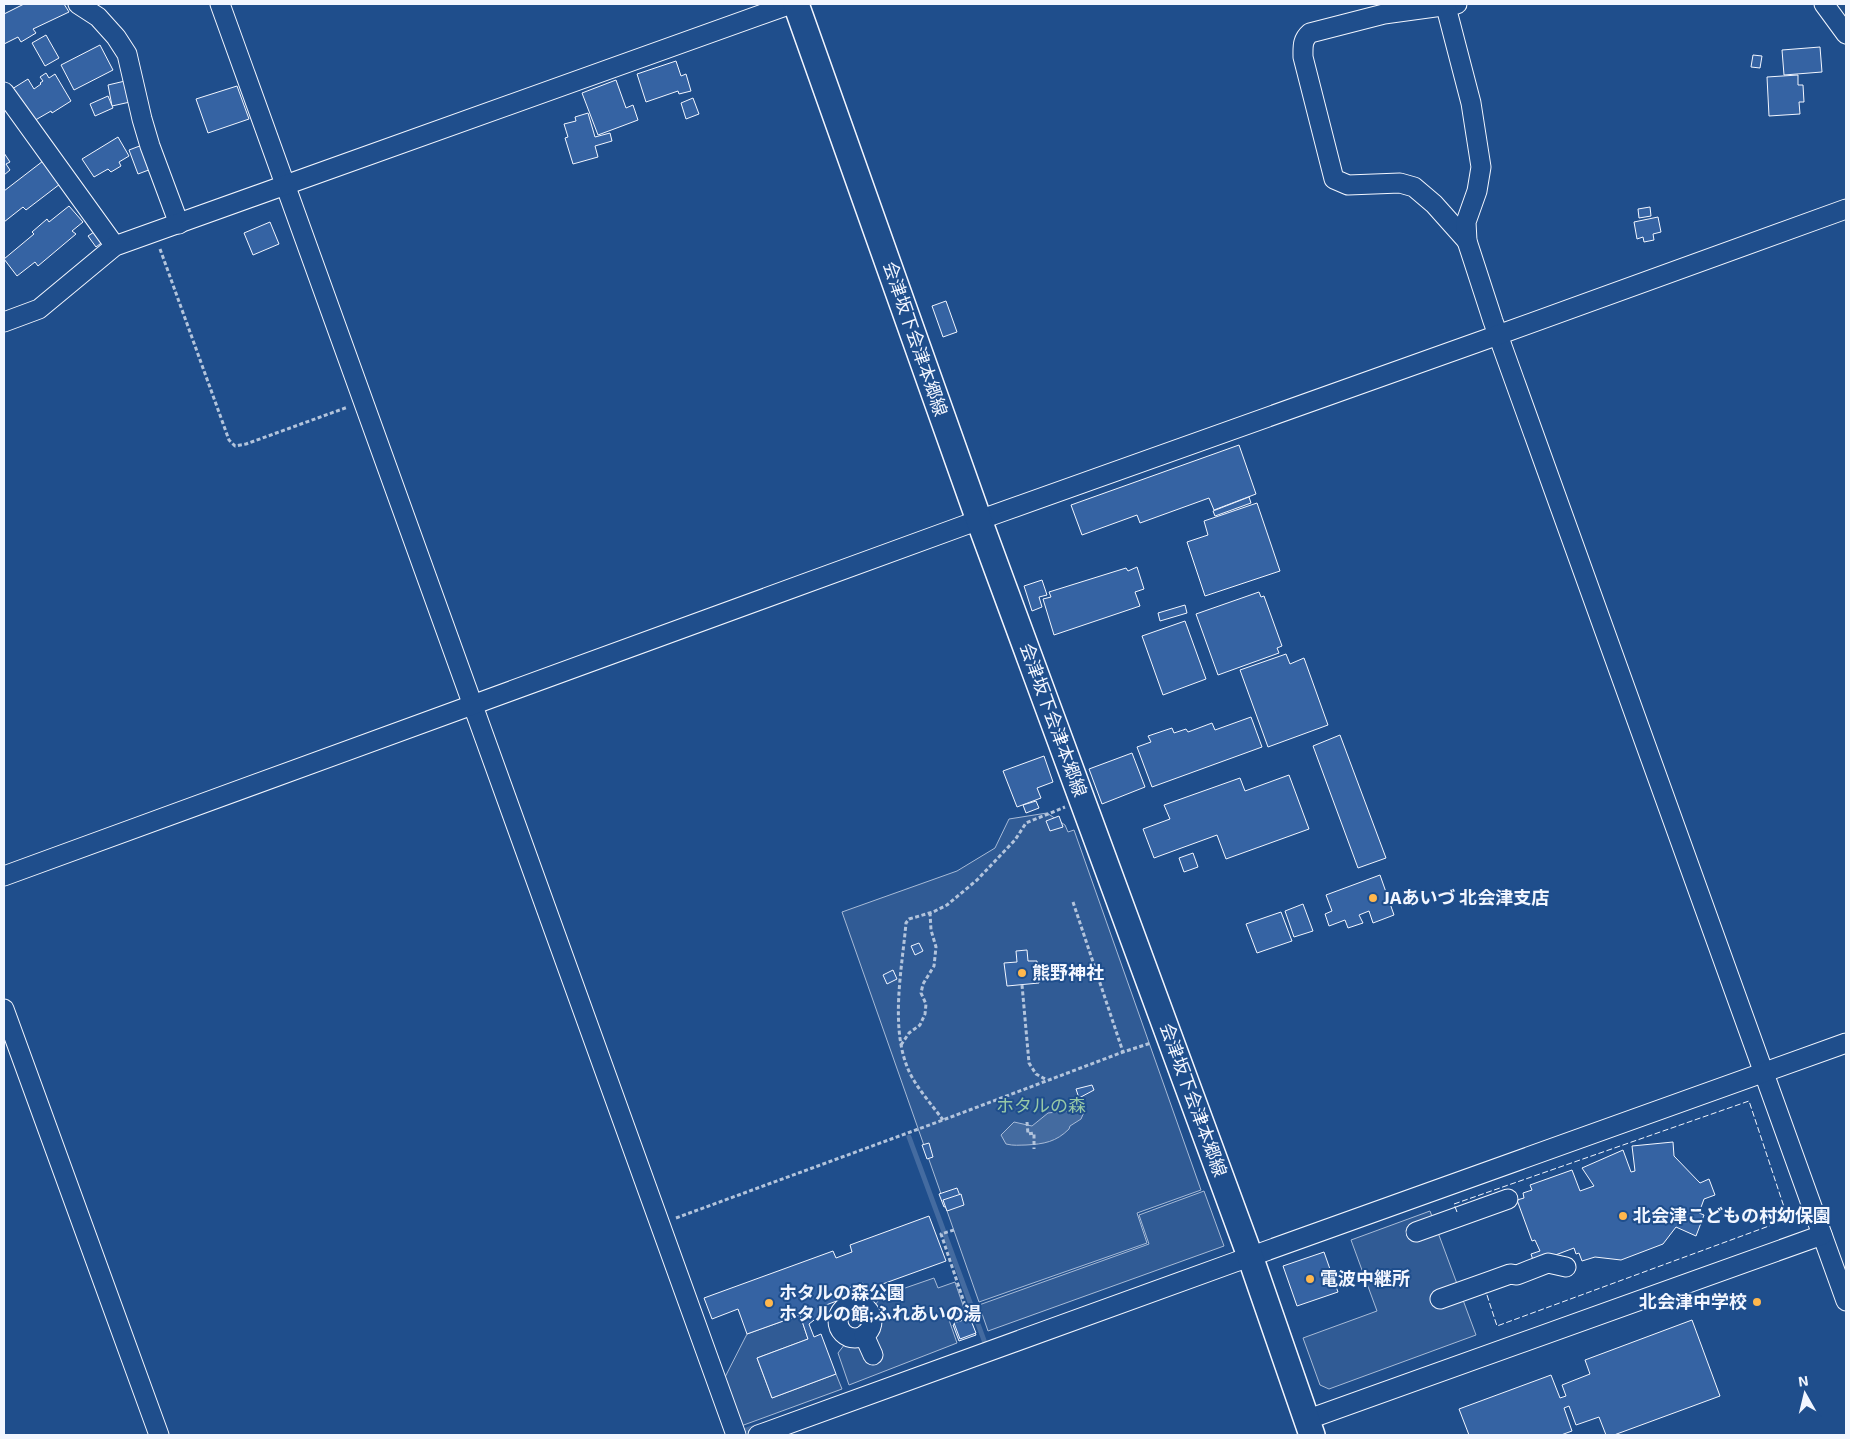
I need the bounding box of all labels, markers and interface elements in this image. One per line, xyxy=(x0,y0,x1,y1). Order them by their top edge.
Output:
street label: 会津坂下会津本郷線 xyxy=(879,259,953,419)
street label: 会津坂下会津本郷線 xyxy=(1016,640,1092,800)
place label: JAあいづ 北会津支店 xyxy=(1383,886,1549,908)
marker: JAあいづ 北会津支店 xyxy=(1367,892,1379,904)
place label: 熊野神社 xyxy=(1032,961,1104,983)
marker: 熊野神社 xyxy=(1016,967,1028,979)
street label: 会津坂下会津本郷線 xyxy=(1156,1020,1232,1180)
park label: ホタルの森 xyxy=(996,1094,1086,1116)
place label: 北会津こどもの村幼保園 xyxy=(1633,1204,1831,1226)
marker: 北会津こどもの村幼保園 xyxy=(1617,1210,1629,1222)
place label: 電波中継所 xyxy=(1320,1267,1410,1289)
marker: 電波中継所 xyxy=(1304,1273,1316,1285)
place label: ホタルの森公園 ホタルの館;ふれあいの湯 xyxy=(779,1281,982,1324)
place label: 北会津中学校 xyxy=(1639,1290,1747,1312)
marker: 北会津中学校 xyxy=(1751,1296,1763,1308)
marker: ホタルの森公園 ホタルの館;ふれあいの湯 xyxy=(763,1297,775,1309)
north arrow xyxy=(1780,1369,1830,1419)
text: N xyxy=(1797,1372,1809,1390)

